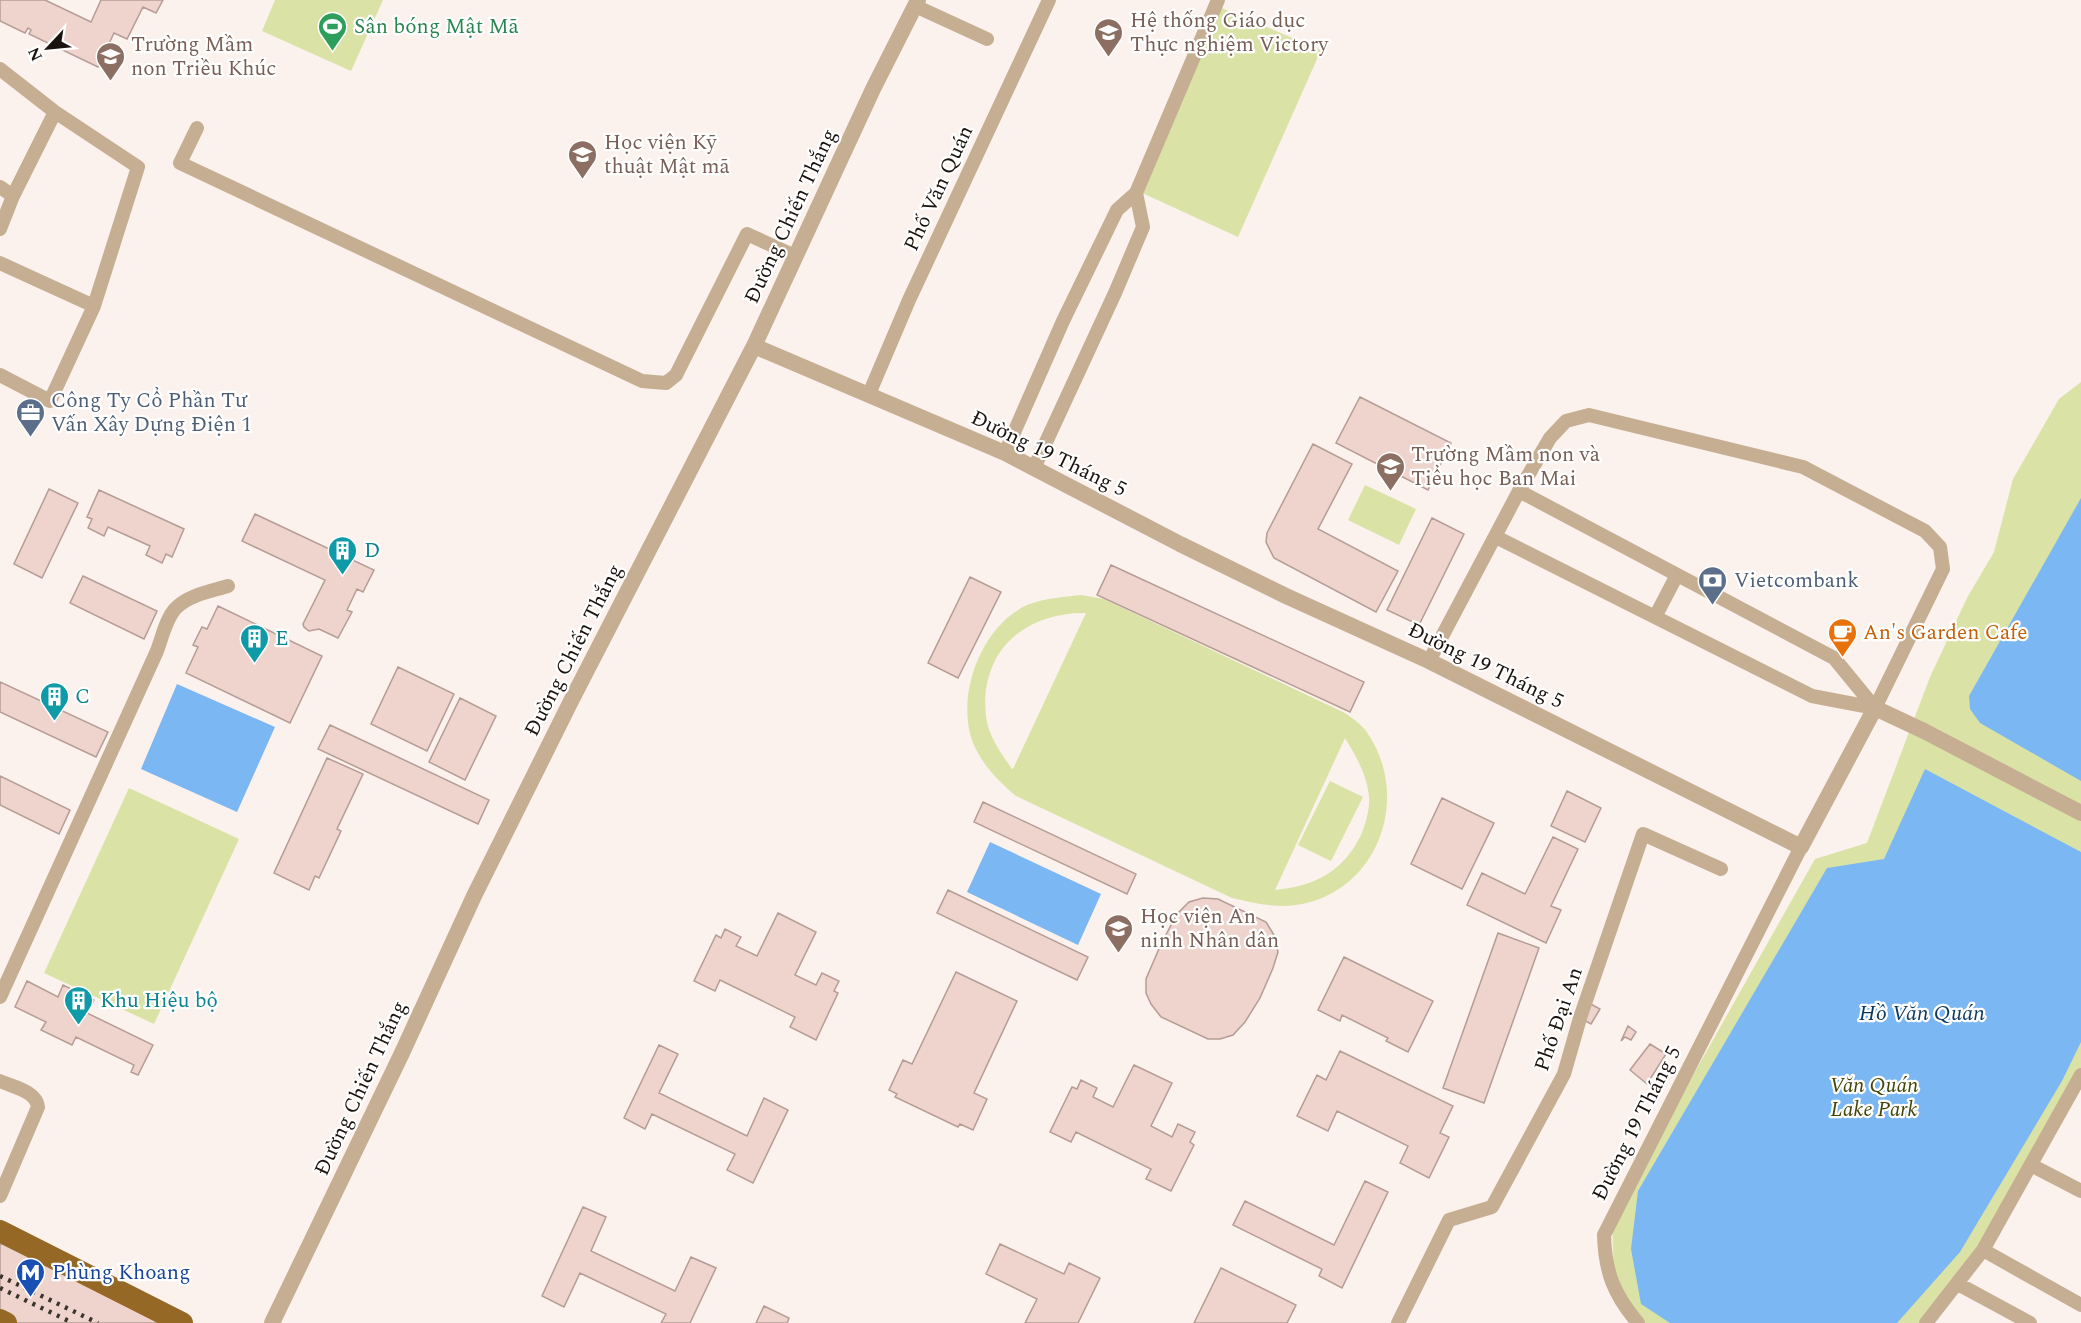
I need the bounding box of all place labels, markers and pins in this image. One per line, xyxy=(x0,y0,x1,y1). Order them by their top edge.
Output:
place label: Hệ thống Giáo dục Thực nghiệm Victory xyxy=(1130,5,1329,61)
sports icon: Sân bóng Mật Mã xyxy=(317,10,349,52)
place label: Sân bóng Mật Mã xyxy=(354,11,520,43)
school or university icon: Hệ thống Giáo dục Thực nghiệm Victory xyxy=(1093,16,1125,58)
place label: Trường Mầm non Triều Khúc xyxy=(131,29,276,85)
school or university icon: Trường Mầm non Triều Khúc xyxy=(94,40,126,82)
place label: Học viện Kỹ thuật Mật mã xyxy=(604,127,730,183)
school or university icon: Học viện Kỹ thuật Mật mã xyxy=(567,138,599,180)
place label: Công Ty Cổ Phần Tư Vấn Xây Dựng Điện 1 xyxy=(51,385,252,441)
office icon: Công Ty Cổ Phần Tư Vấn Xây Dựng Điện 1 xyxy=(14,396,46,438)
place label: Trường Mầm non và Tiểu học Ban Mai xyxy=(1411,439,1601,495)
school or university icon: Trường Mầm non và Tiểu học Ban Mai xyxy=(1374,450,1406,492)
building icon: D xyxy=(327,534,359,576)
place label: D xyxy=(364,535,380,567)
bank icon: Vietcombank xyxy=(1697,564,1729,606)
place label: Vietcombank xyxy=(1734,565,1859,597)
cafe icon: An's Garden Cafe xyxy=(1826,616,1858,658)
place label: An's Garden Cafe xyxy=(1863,617,2027,649)
building icon: E xyxy=(238,622,270,664)
place label: E xyxy=(275,623,289,655)
building icon: C xyxy=(38,680,70,722)
place label: C xyxy=(75,681,90,713)
place label: Học viện An ninh Nhân dân xyxy=(1140,901,1279,957)
school or university icon: Học viện An ninh Nhân dân xyxy=(1103,912,1135,954)
building icon: Khu Hiệu bộ xyxy=(63,984,95,1026)
place label: Khu Hiệu bộ xyxy=(100,985,218,1017)
metro station icon: Phùng Khoang xyxy=(15,1256,47,1298)
place label: Phùng Khoang xyxy=(52,1257,190,1289)

